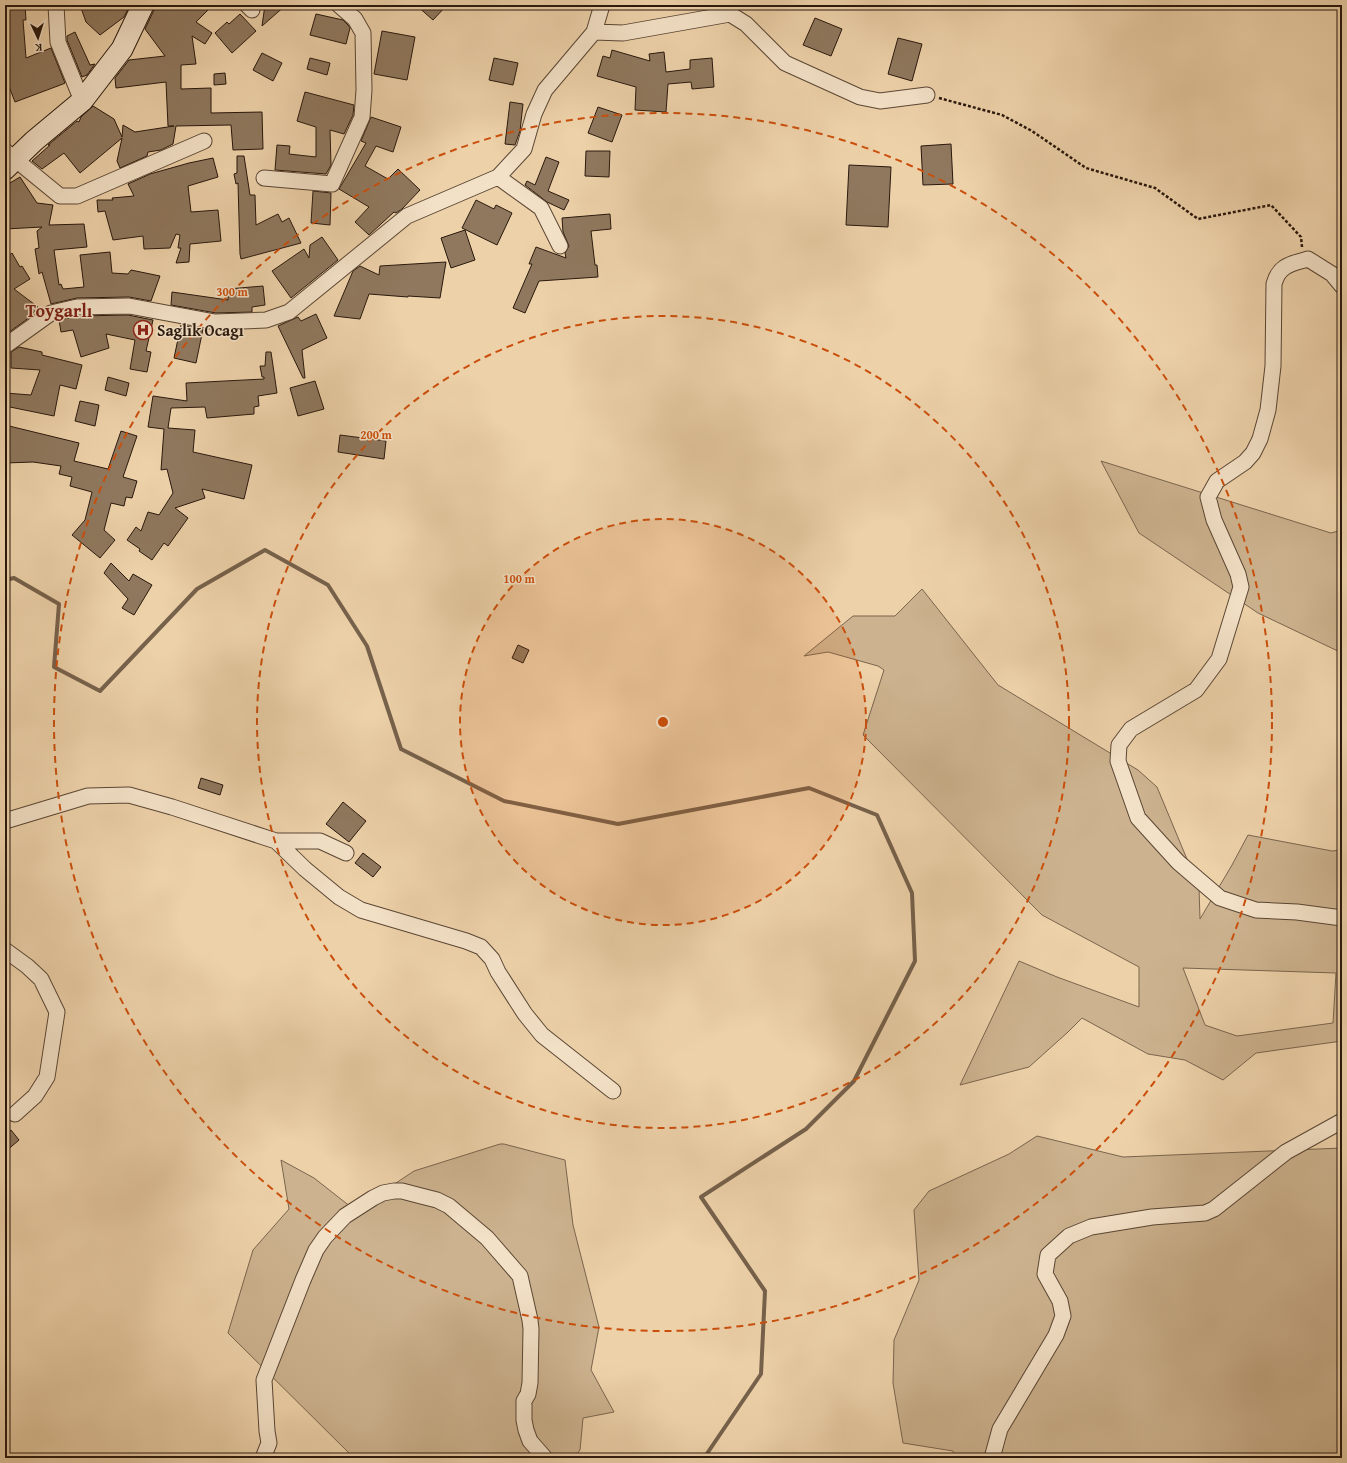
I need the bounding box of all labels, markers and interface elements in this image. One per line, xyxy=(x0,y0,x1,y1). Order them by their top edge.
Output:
north arrow xyxy=(18,18,58,58)
text: K xyxy=(35,40,43,56)
text: 300 m xyxy=(216,283,249,300)
district label: Toygarlı xyxy=(26,297,93,324)
place label: Saglık Ocagı xyxy=(157,318,244,342)
hospital icon: Saglık Ocagı xyxy=(132,319,154,341)
text: 200 m xyxy=(360,426,393,443)
text: 100 m xyxy=(503,570,536,587)
centre of rings xyxy=(656,715,670,729)

